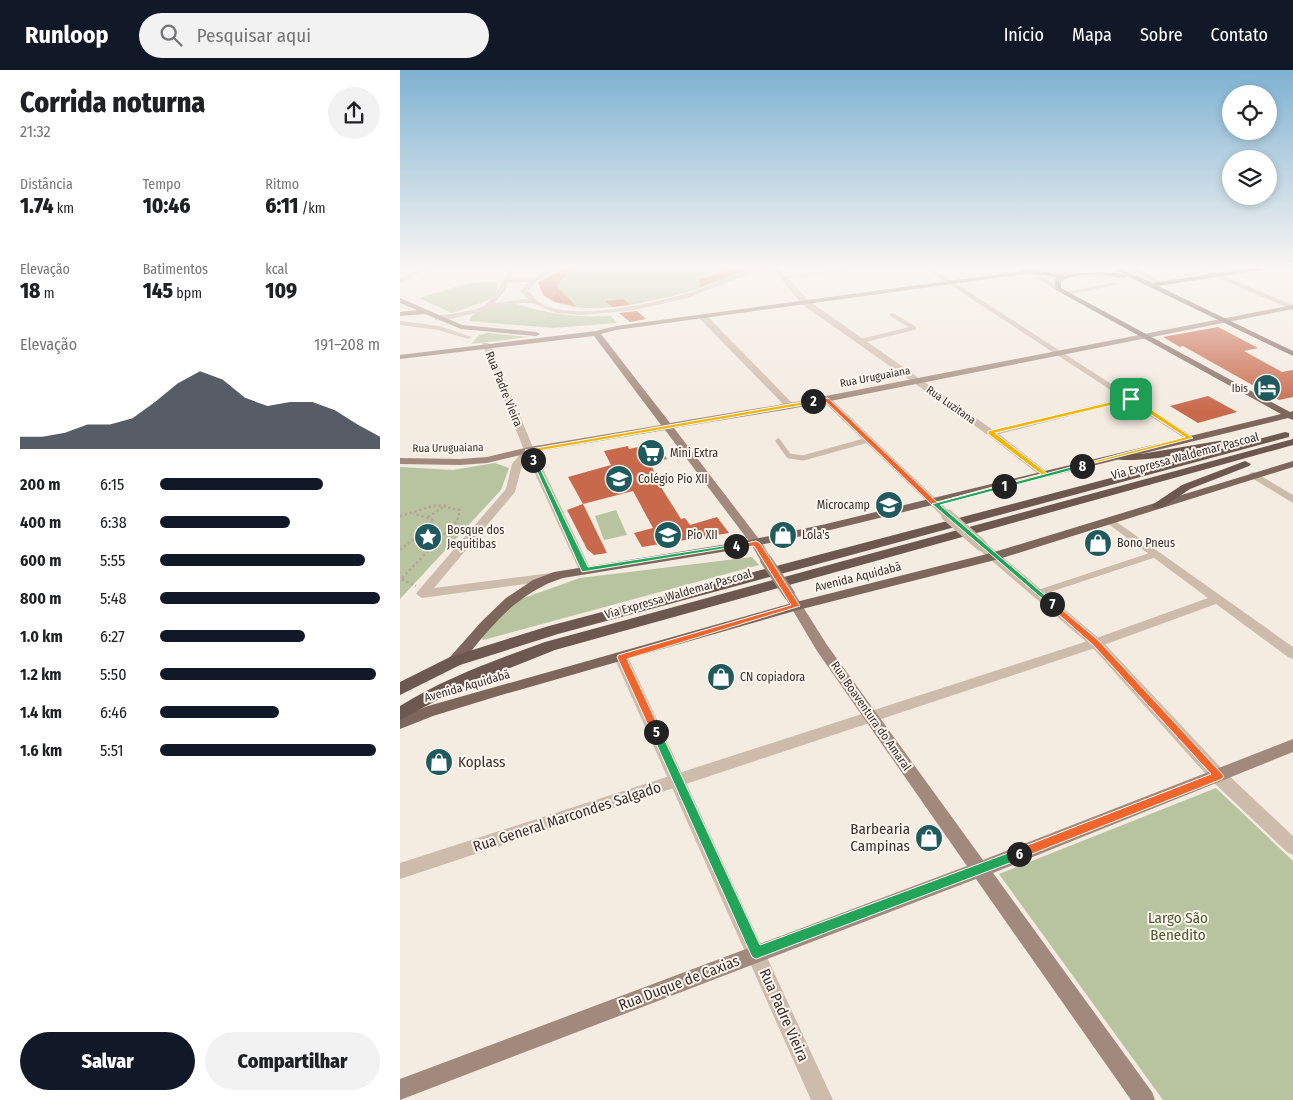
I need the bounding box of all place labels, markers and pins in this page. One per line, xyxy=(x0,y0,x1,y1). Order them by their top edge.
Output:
hotel icon: Ibis xyxy=(1252,373,1282,403)
pin xyxy=(1110,378,1152,420)
place label: Ibis xyxy=(1232,382,1248,395)
pin: 2 xyxy=(800,388,826,414)
supermarket icon: Mini Extra xyxy=(636,438,666,468)
place label: Mini Extra xyxy=(670,446,718,460)
pin: 3 xyxy=(520,448,546,472)
pin: 8 xyxy=(1070,454,1094,478)
school or university icon: Colégio Pio XII xyxy=(604,464,634,494)
place label: Colégio Pio XII xyxy=(638,472,708,486)
pin: 1 xyxy=(992,474,1016,498)
school or university icon: Microcamp xyxy=(874,490,904,520)
place label: Microcamp xyxy=(817,498,870,512)
school or university icon: Pio XII xyxy=(653,520,683,550)
shop icon: Lola's xyxy=(768,520,798,550)
place icon: Bosque dos Jequitibas xyxy=(413,522,443,552)
place label: Bosque dos Jequitibas xyxy=(447,523,504,551)
place label: Pio XII xyxy=(687,528,718,542)
place label: Lola's xyxy=(802,528,830,542)
shop icon: Bono Pneus xyxy=(1083,528,1113,558)
pin: 4 xyxy=(724,534,748,558)
place label: Bono Pneus xyxy=(1117,536,1175,550)
pin: 7 xyxy=(1040,592,1064,616)
shop icon: CN copiadora xyxy=(706,662,736,692)
place label: CN copiadora xyxy=(740,670,805,684)
pin: 5 xyxy=(644,720,668,744)
shop icon: Koplass xyxy=(424,747,454,777)
place label: Koplass xyxy=(458,753,505,771)
place label: Barbearia Campinas xyxy=(850,820,910,855)
shop icon: Barbearia Campinas xyxy=(914,823,944,853)
pin: 6 xyxy=(1006,842,1032,866)

